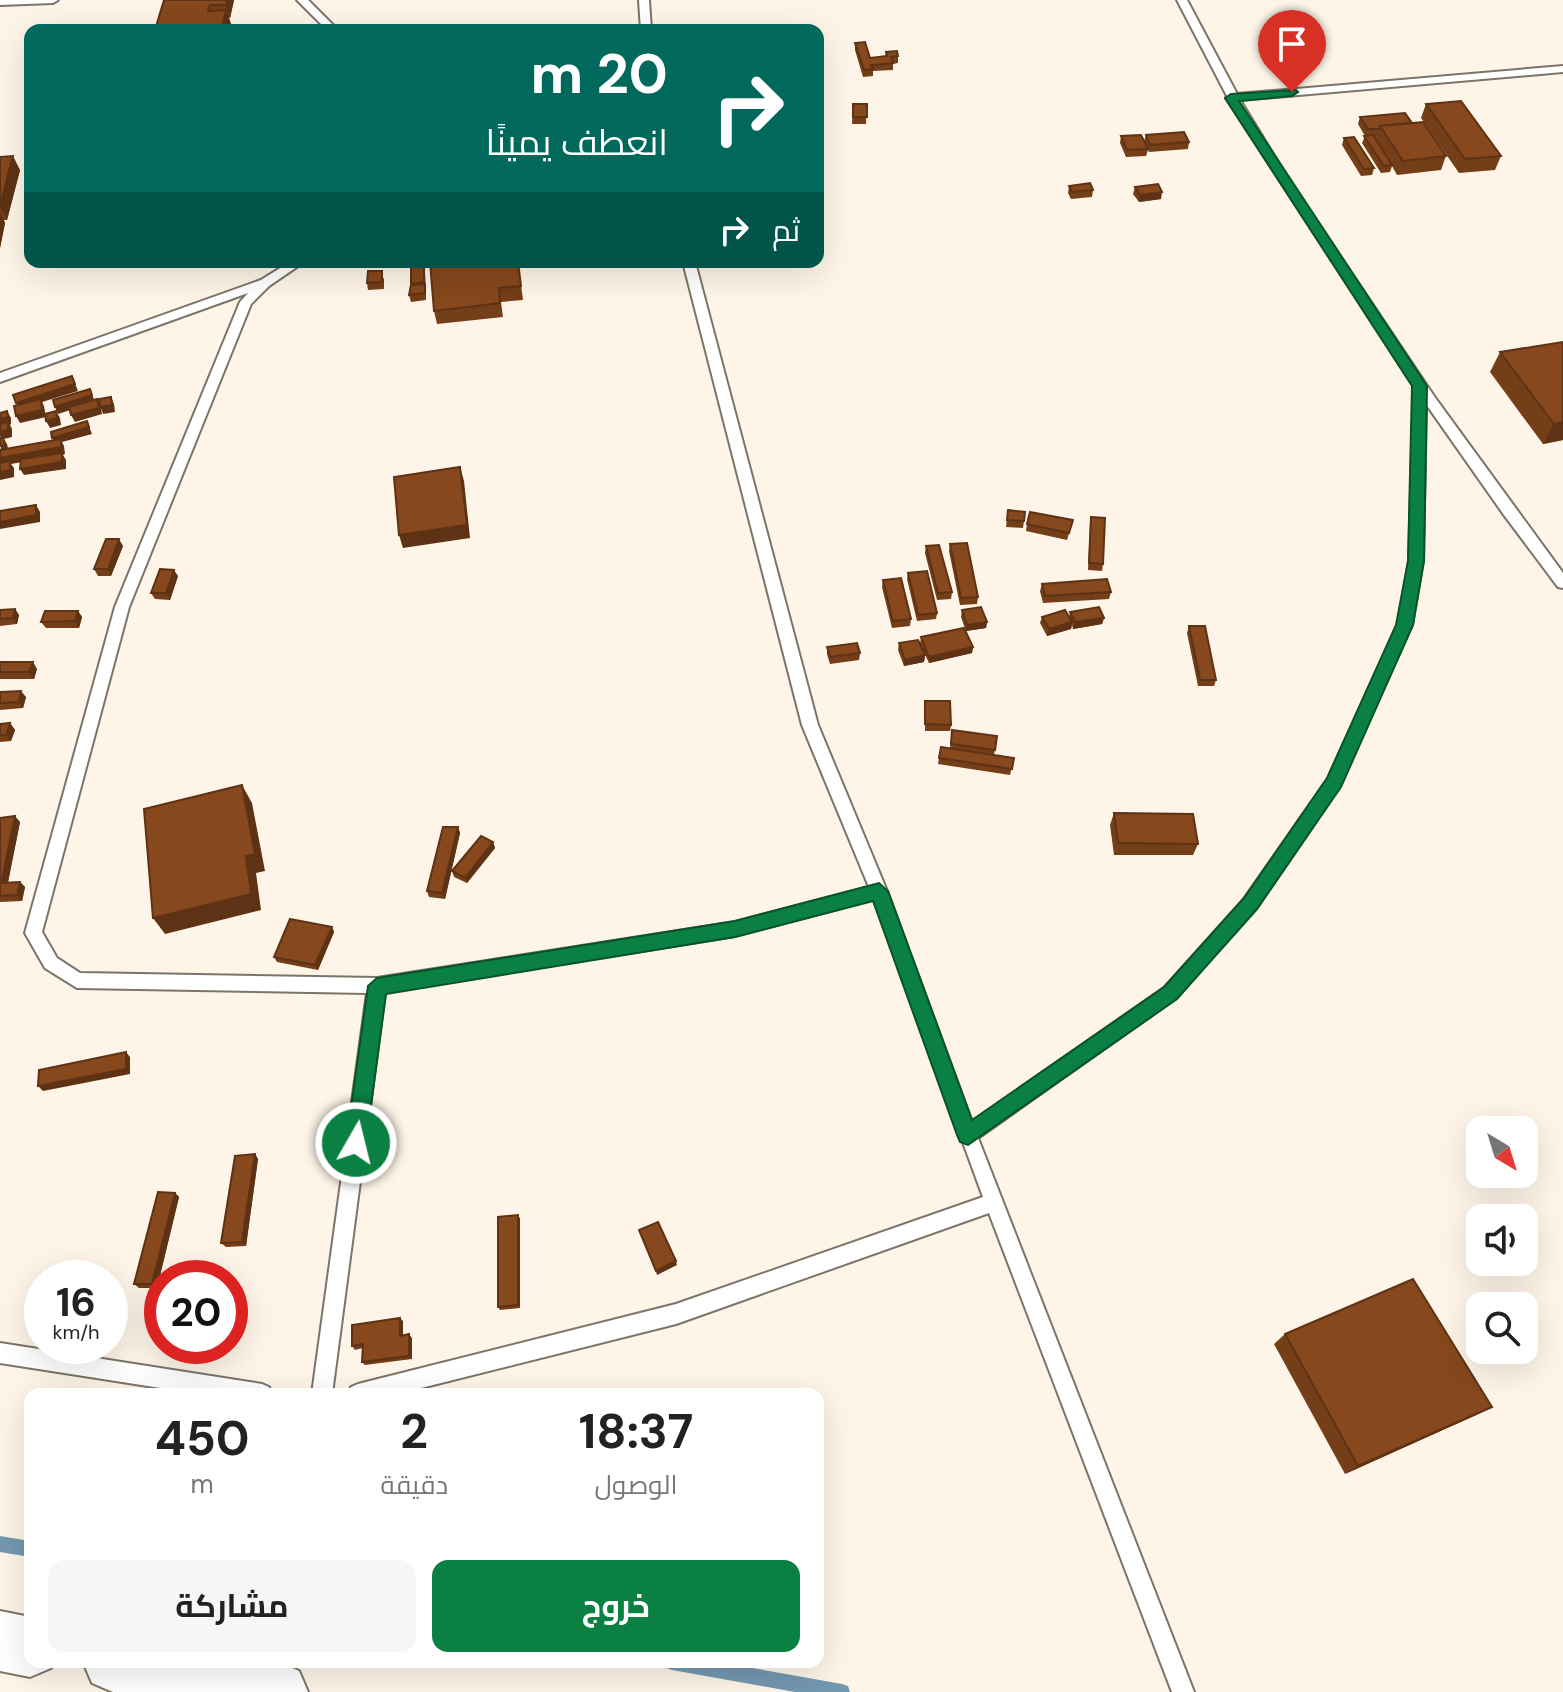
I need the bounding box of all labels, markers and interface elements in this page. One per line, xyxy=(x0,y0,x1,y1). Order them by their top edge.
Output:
pin xyxy=(1258,10,1326,92)
icon: arrive xyxy=(1270,22,1314,66)
text: 20 m xyxy=(531,37,668,110)
icon: right xyxy=(696,56,800,160)
text: انعطف يمينًا xyxy=(486,119,668,166)
icon: right xyxy=(712,208,756,252)
text: ثم xyxy=(772,211,800,250)
position arrow xyxy=(314,1101,398,1185)
north arrow xyxy=(1466,1116,1538,1188)
map controls xyxy=(1466,1116,1538,1364)
button: sound xyxy=(1466,1204,1538,1276)
speed limit sign: 20 xyxy=(144,1260,248,1364)
text: 16 xyxy=(56,1276,96,1328)
button: search xyxy=(1466,1292,1538,1364)
text: km/h xyxy=(52,1319,100,1345)
text: 2 xyxy=(400,1400,428,1463)
text: 18:37 xyxy=(579,1400,693,1463)
text: 450 xyxy=(155,1407,250,1470)
text: m xyxy=(191,1467,214,1501)
text: دقيقة xyxy=(380,1468,448,1502)
text: الوصول xyxy=(595,1468,677,1502)
button: مشاركة xyxy=(48,1560,416,1652)
button: خروج xyxy=(432,1560,800,1652)

